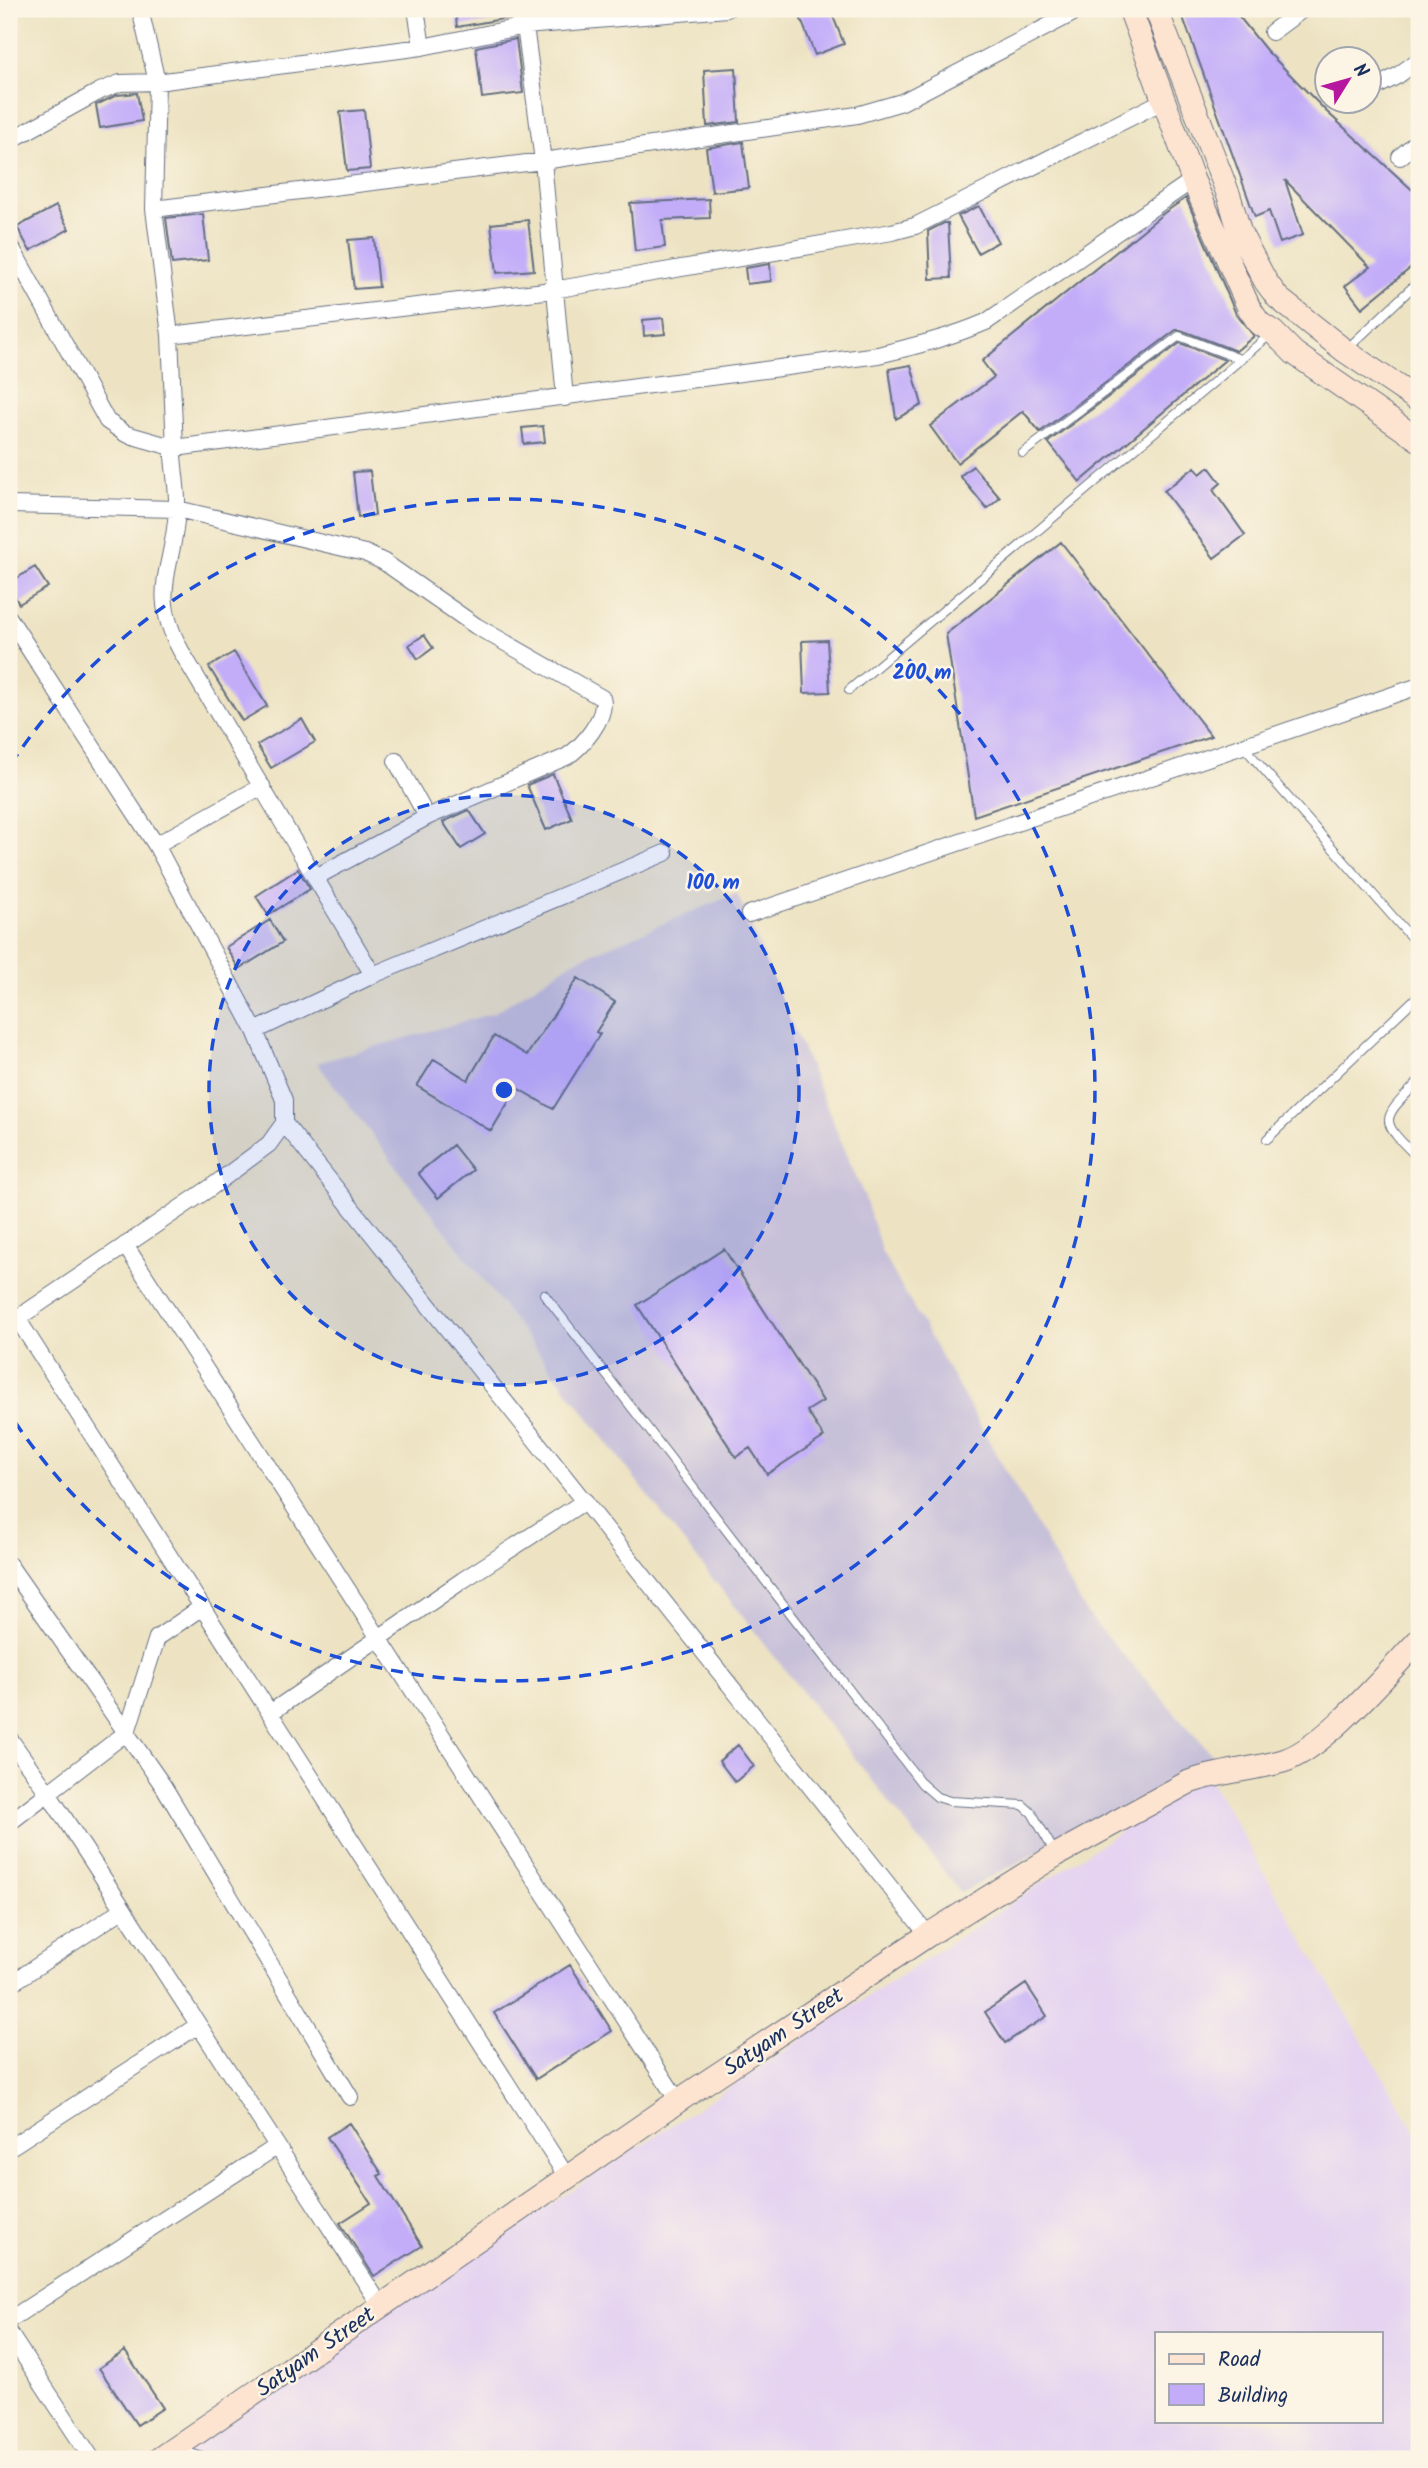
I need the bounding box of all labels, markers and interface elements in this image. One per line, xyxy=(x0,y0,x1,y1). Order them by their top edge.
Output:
north arrow xyxy=(1312,46,1382,116)
text: N xyxy=(1344,57,1376,85)
text: 200 m xyxy=(892,657,952,690)
text: 100 m xyxy=(686,867,740,900)
centre of rings xyxy=(492,1078,516,1102)
street label: Satyam Street xyxy=(716,1978,853,2087)
street label: Satyam Street xyxy=(249,2297,384,2407)
legend xyxy=(1155,2332,1382,2422)
text: Road xyxy=(1218,2344,1261,2377)
text: Building xyxy=(1218,2380,1288,2413)

